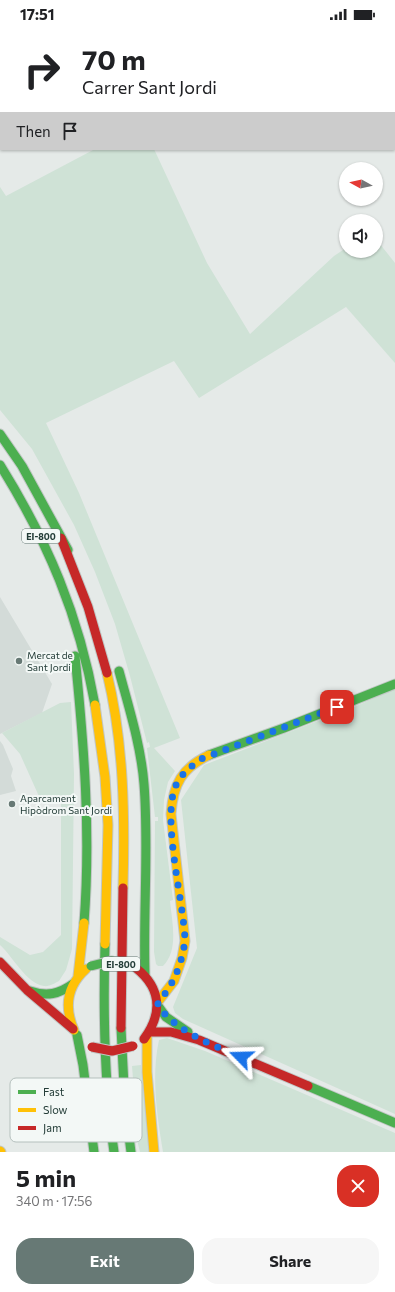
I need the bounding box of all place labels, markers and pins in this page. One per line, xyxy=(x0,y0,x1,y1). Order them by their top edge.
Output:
place label: Mercat de Sant Jordi xyxy=(27,649,73,673)
marker: Mercat de Sant Jordi xyxy=(14,656,24,666)
pin xyxy=(320,690,354,724)
place label: Aparcament Hipòdrom Sant Jordi xyxy=(20,792,112,816)
marker: Aparcament Hipòdrom Sant Jordi xyxy=(7,799,17,809)

